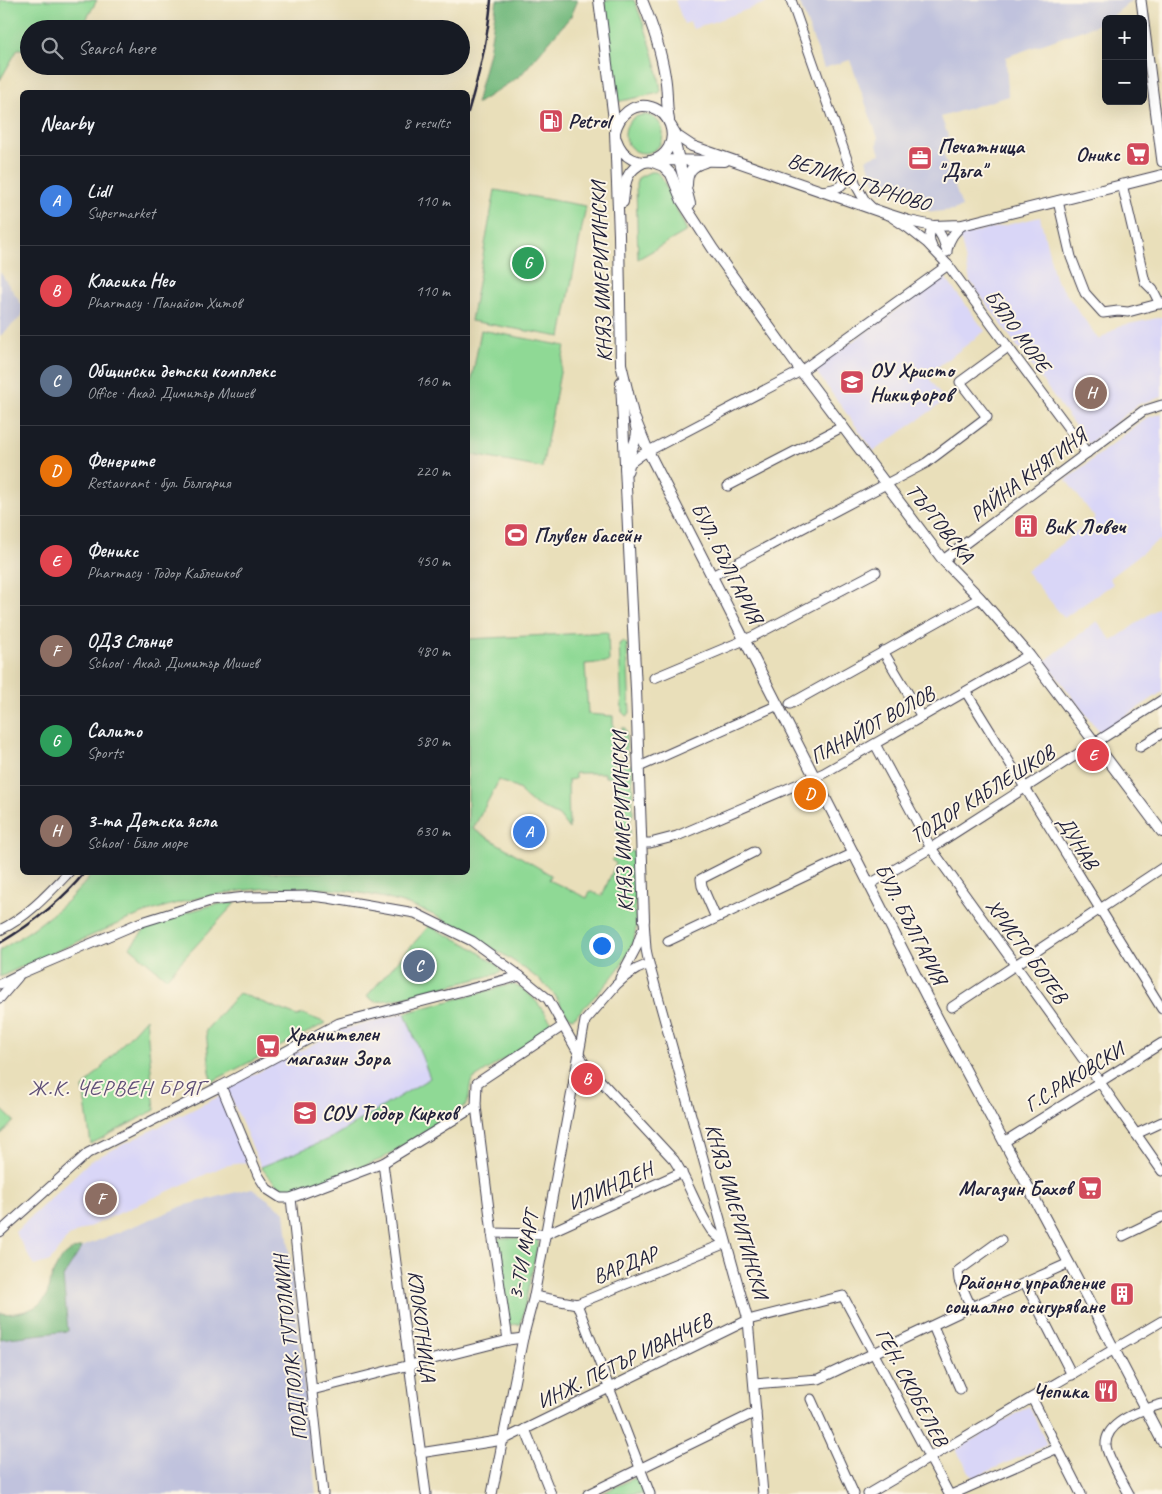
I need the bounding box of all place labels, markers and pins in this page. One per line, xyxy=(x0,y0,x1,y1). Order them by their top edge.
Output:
fuel station icon: Petrol xyxy=(538,108,564,134)
place label: Petrol xyxy=(568,108,615,134)
place label: Печатница "Дъга" xyxy=(938,133,1026,183)
place label: Оникс xyxy=(1076,141,1120,167)
supermarket icon: Оникс xyxy=(1125,141,1151,167)
office icon: Печатница "Дъга" xyxy=(907,145,933,171)
pin: G xyxy=(512,244,544,282)
place label: ОУ Христо Никифоров xyxy=(870,357,957,407)
school or university icon: ОУ Христо Никифоров xyxy=(839,369,865,395)
pin: H xyxy=(1075,374,1107,412)
building icon: ВиК Ловеч xyxy=(1013,513,1039,539)
place label: ВиК Ловеч xyxy=(1044,513,1127,539)
sports icon: Плувен басейн xyxy=(503,522,529,548)
place label: Плувен басейн xyxy=(534,522,643,548)
pin: E xyxy=(1077,736,1109,774)
pin: D xyxy=(794,775,826,813)
pin: A xyxy=(513,813,545,851)
pin: C xyxy=(403,947,435,985)
place label: Хранителен магазин Зора xyxy=(286,1021,392,1071)
supermarket icon: Хранителен магазин Зора xyxy=(255,1033,281,1059)
pin: B xyxy=(571,1060,603,1098)
school or university icon: СОУ Тодор Кирков xyxy=(292,1100,318,1126)
place label: СОУ Тодор Кирков xyxy=(322,1100,462,1126)
place label: Магазин Бахов xyxy=(959,1175,1076,1202)
supermarket icon: Магазин Бахов xyxy=(1077,1175,1103,1201)
pin: F xyxy=(85,1180,117,1218)
place label: Районно управление социално осигуряване xyxy=(944,1269,1106,1319)
building icon: Районно управление социално осигуряване xyxy=(1109,1281,1135,1307)
place label: Чепика xyxy=(1033,1378,1090,1404)
restaurant icon: Чепика xyxy=(1093,1378,1119,1404)

